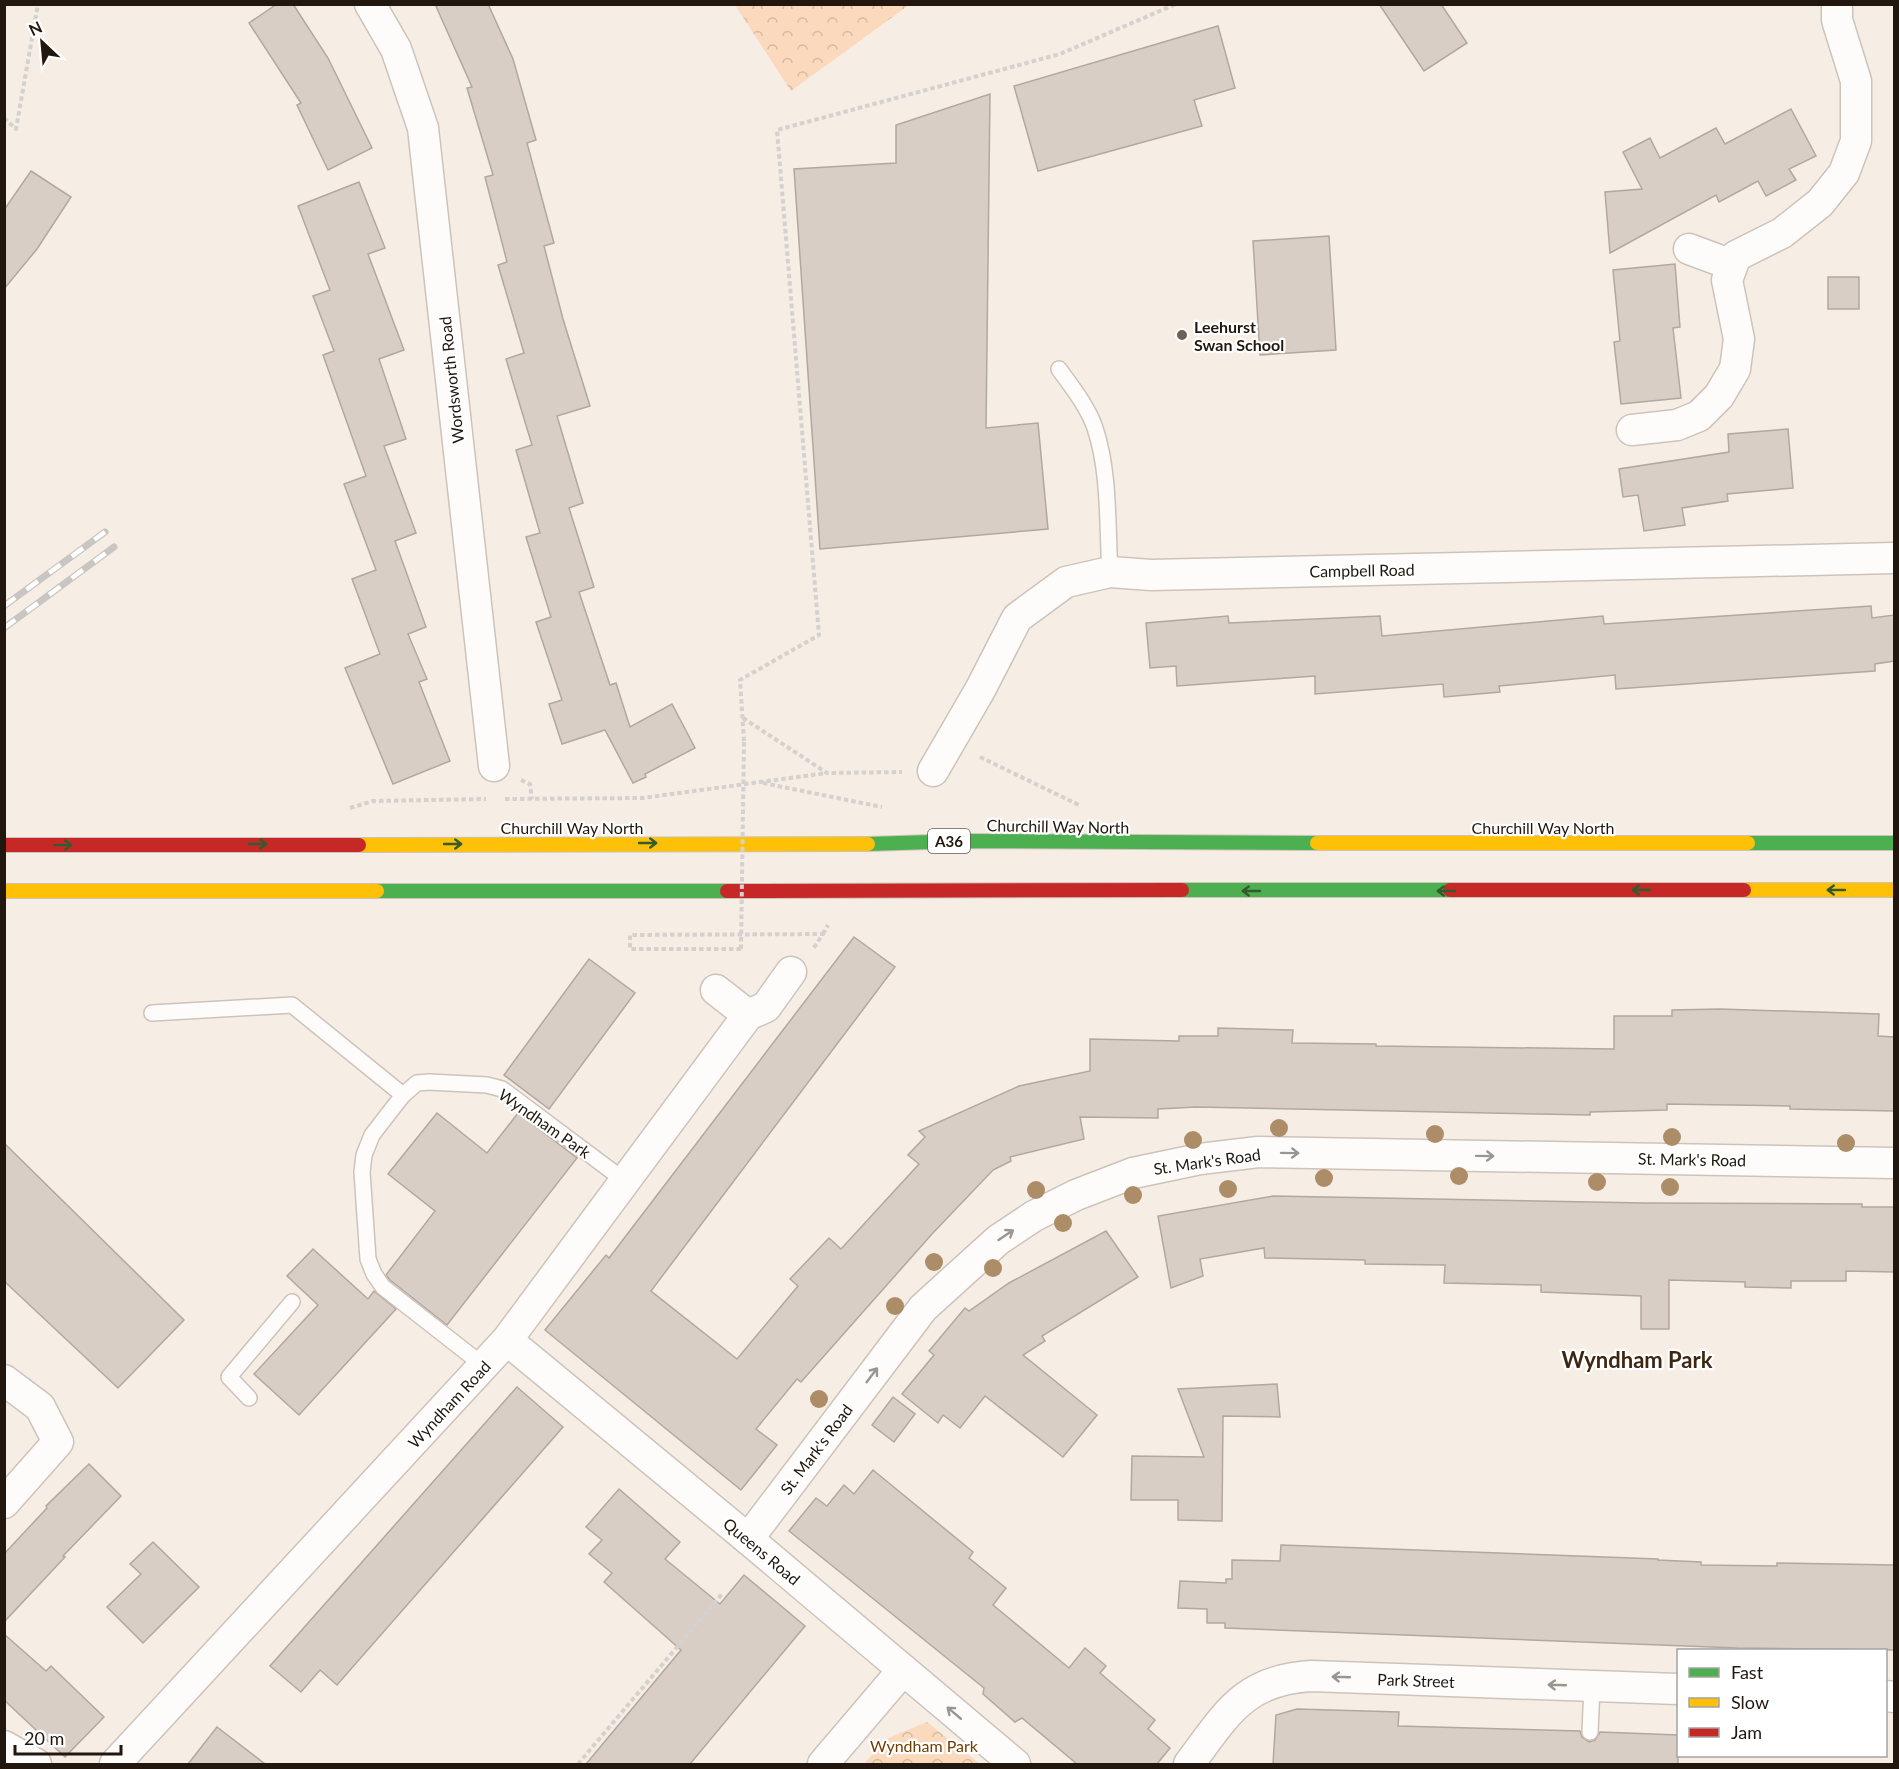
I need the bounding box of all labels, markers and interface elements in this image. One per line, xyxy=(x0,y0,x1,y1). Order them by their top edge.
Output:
north arrow xyxy=(12,12,72,72)
text: N xyxy=(26,17,45,39)
street label: Wordsworth Road xyxy=(435,315,467,445)
place label: Leehurst Swan School xyxy=(1194,317,1284,354)
marker: Leehurst Swan School xyxy=(1175,328,1189,342)
street label: Campbell Road xyxy=(1309,560,1415,580)
street label: Churchill Way North xyxy=(986,815,1130,837)
street label: Churchill Way North xyxy=(501,818,643,837)
street label: Churchill Way North xyxy=(1472,818,1614,837)
road number: A36 xyxy=(928,829,970,853)
one-way arrow xyxy=(637,837,657,849)
one-way arrow xyxy=(247,838,267,850)
one-way arrow xyxy=(442,838,462,850)
one-way arrow xyxy=(52,839,72,851)
one-way arrow xyxy=(1632,884,1652,896)
one-way arrow xyxy=(1827,884,1847,896)
one-way arrow xyxy=(1242,885,1262,897)
one-way arrow xyxy=(1437,885,1457,897)
street label: Wyndham Park xyxy=(495,1084,595,1162)
street label: St. Mark's Road xyxy=(1152,1144,1262,1178)
one-way arrow xyxy=(1279,1147,1299,1159)
street label: St. Mark's Road xyxy=(1638,1149,1746,1169)
one-way arrow xyxy=(1474,1150,1494,1162)
one-way arrow xyxy=(998,1229,1014,1241)
district label: Wyndham Park xyxy=(1562,1346,1713,1373)
street label: Wyndham Road xyxy=(404,1357,494,1451)
one-way arrow xyxy=(866,1367,879,1383)
street label: St. Mark's Road xyxy=(776,1400,856,1498)
street label: Queens Road xyxy=(720,1514,804,1588)
legend xyxy=(1677,1649,1887,1757)
text: Fast xyxy=(1731,1661,1764,1683)
street label: Park Street xyxy=(1377,1669,1455,1691)
one-way arrow xyxy=(1332,1672,1352,1683)
one-way arrow xyxy=(1548,1679,1568,1690)
text: Slow xyxy=(1731,1691,1769,1713)
one-way arrow xyxy=(946,1707,962,1720)
scale bar xyxy=(15,1718,122,1756)
text: Jam xyxy=(1731,1721,1762,1743)
text: 20 m xyxy=(24,1727,64,1749)
park label: Wyndham Park xyxy=(870,1736,979,1755)

